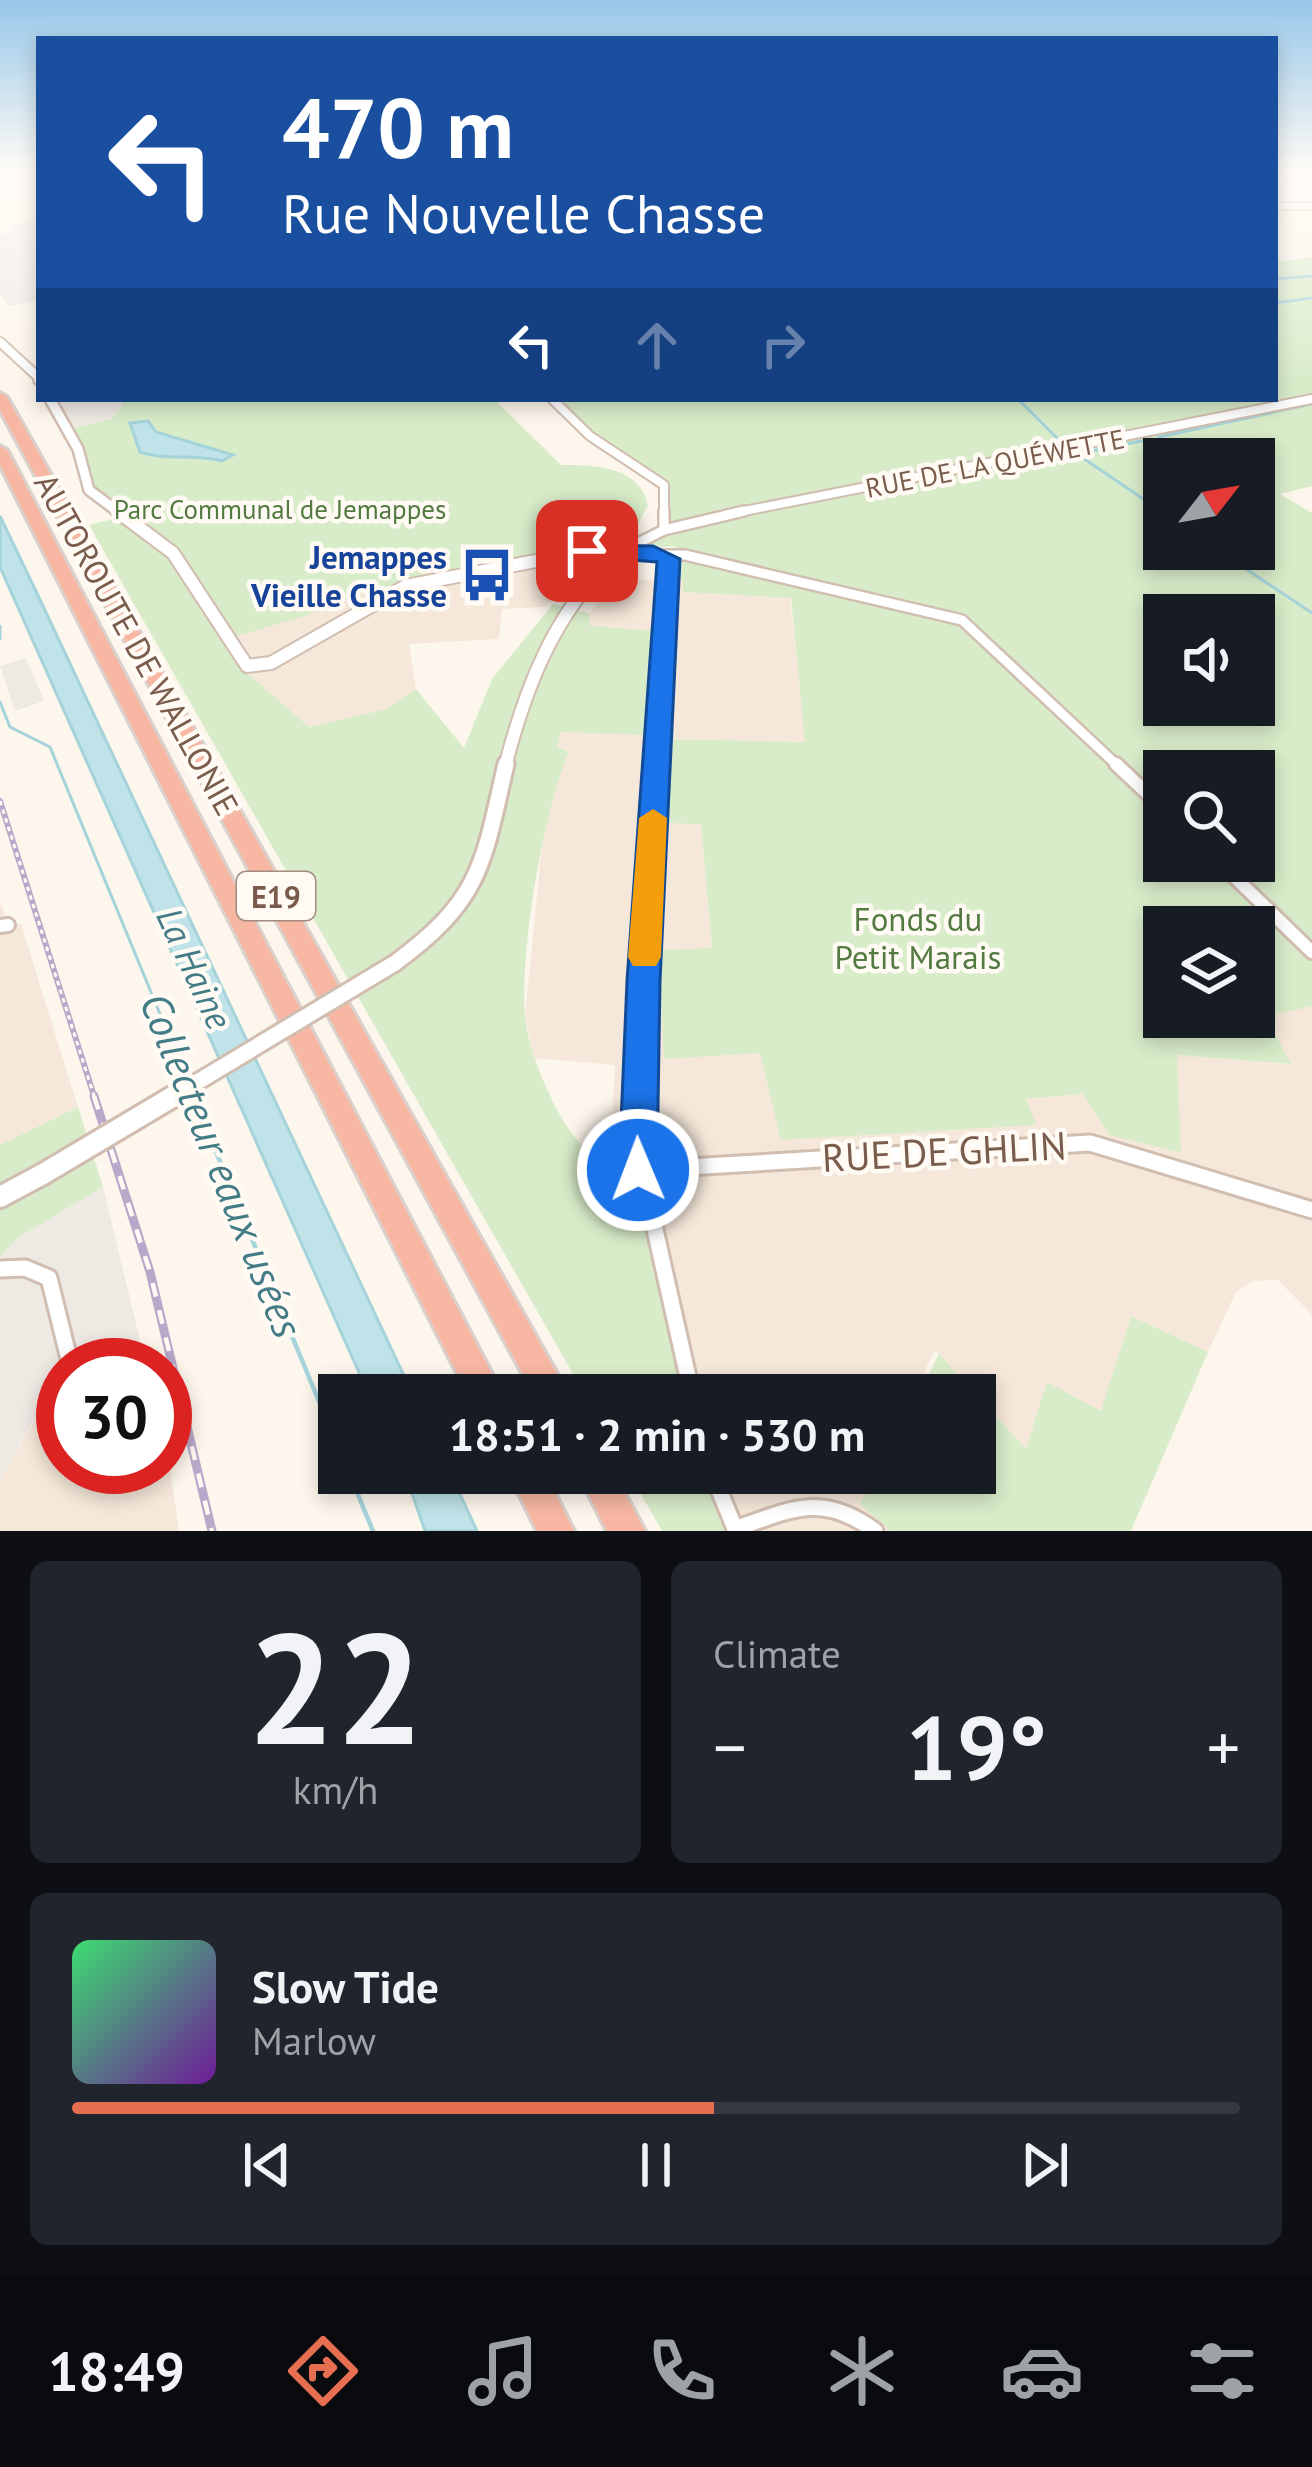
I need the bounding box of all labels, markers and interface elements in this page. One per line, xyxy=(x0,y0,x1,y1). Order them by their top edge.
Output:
text: 470 m xyxy=(282,72,514,181)
icon: left xyxy=(84,84,240,240)
text: Rue Nouvelle Chasse xyxy=(282,178,765,248)
icon: left xyxy=(498,312,564,378)
icon: ahead xyxy=(624,312,690,378)
icon: right xyxy=(750,312,816,378)
street label: RUE DE LA QUÉWETTE xyxy=(863,421,1127,505)
north arrow xyxy=(1143,438,1275,570)
map controls xyxy=(1143,438,1275,1038)
street label: AUTOROUTE DE WALLONIE xyxy=(25,465,249,823)
park label: Parc Communal de Jemappes xyxy=(114,492,446,526)
pin xyxy=(536,500,638,602)
icon: arrive xyxy=(554,518,620,584)
place label: Jemappes Vieille Chasse xyxy=(250,535,447,616)
bus stop icon: Jemappes Vieille Chasse xyxy=(458,546,516,604)
button: sound xyxy=(1143,594,1275,726)
button: search xyxy=(1143,750,1275,882)
road number: E19 xyxy=(237,872,315,920)
park label: Fonds du Petit Marais xyxy=(835,897,1001,978)
water label: La Haine xyxy=(146,900,244,1037)
button: layers xyxy=(1143,906,1275,1038)
water label: Collecteur eaux usées xyxy=(128,985,316,1346)
position arrow xyxy=(575,1107,701,1233)
street label: RUE DE GHLIN xyxy=(821,1119,1067,1183)
speed limit sign: 30 xyxy=(36,1338,192,1494)
text: 18:51 · 2 min · 530 m xyxy=(449,1405,865,1463)
text: 22 xyxy=(247,1585,424,1787)
text: Climate xyxy=(713,1628,841,1679)
text: 19° xyxy=(906,1688,1047,1805)
text: − xyxy=(713,1704,746,1789)
text: + xyxy=(1207,1704,1240,1789)
text: km/h xyxy=(293,1764,378,1815)
text: Slow Tide xyxy=(252,1957,439,2015)
text: Marlow xyxy=(252,2015,376,2066)
icon: previous xyxy=(234,2132,300,2198)
icon: pause xyxy=(623,2132,689,2198)
icon: next xyxy=(1012,2132,1078,2198)
icon: directions xyxy=(281,2329,365,2413)
icon: music xyxy=(461,2329,545,2413)
icon: phone xyxy=(640,2329,724,2413)
icon: climate xyxy=(820,2329,904,2413)
icon: car xyxy=(1000,2329,1084,2413)
icon: filters xyxy=(1180,2329,1264,2413)
text: 18:49 xyxy=(48,2336,185,2406)

